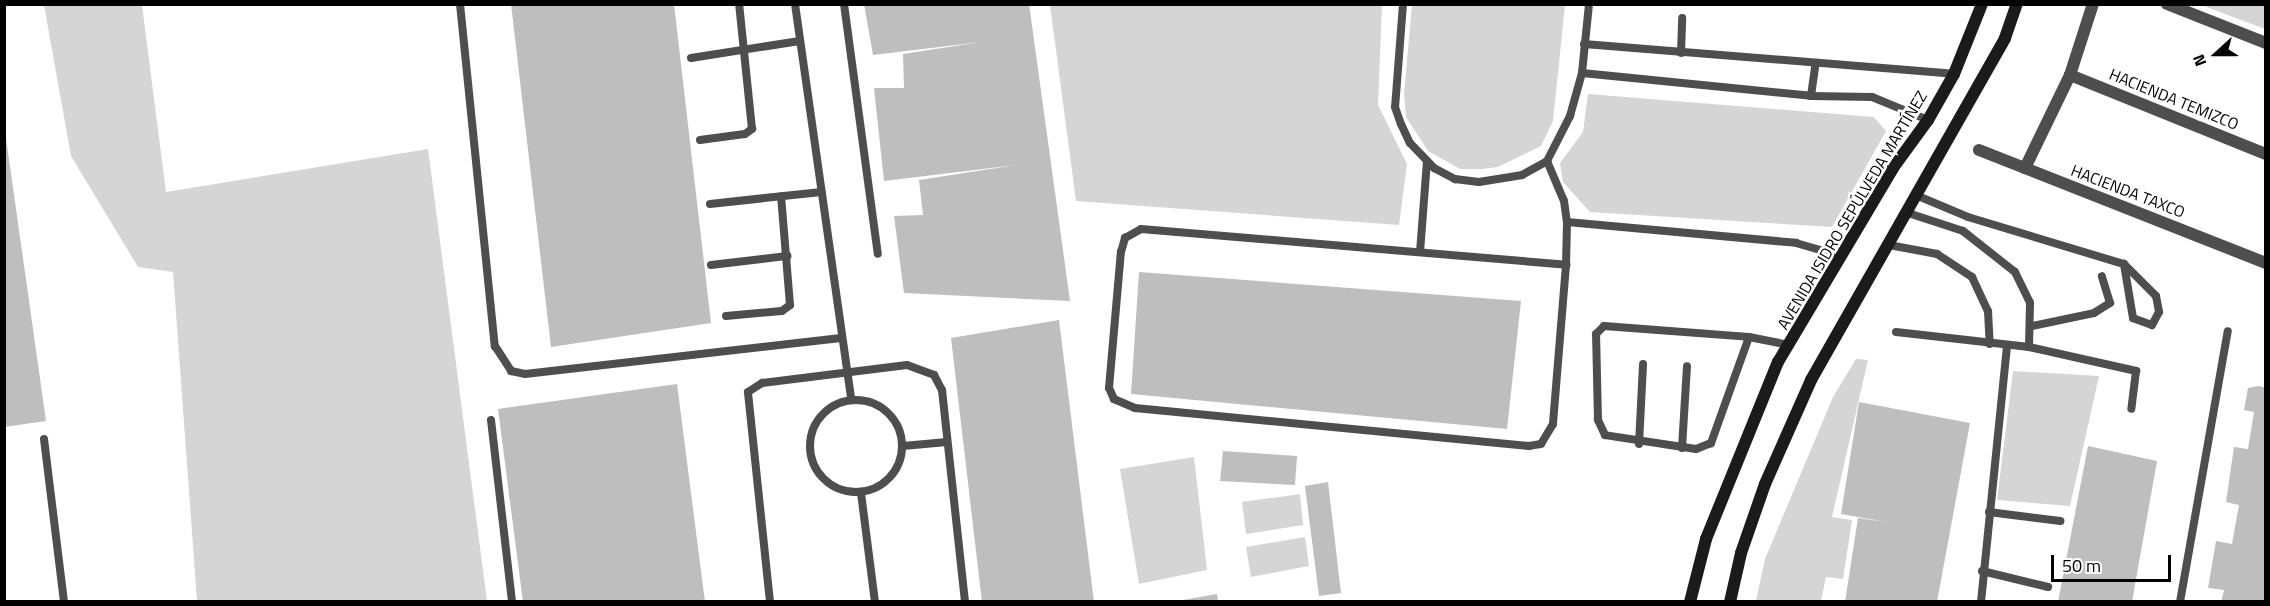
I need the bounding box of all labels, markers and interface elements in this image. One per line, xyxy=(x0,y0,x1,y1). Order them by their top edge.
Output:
north arrow xyxy=(2186,24,2246,84)
text: N xyxy=(2186,51,2212,70)
street label: HACIENDA TEMIZCO xyxy=(2107,64,2241,134)
street label: AVENIDA ISIDRO SEPÚLVEDA MARTÍNEZ xyxy=(1773,87,1931,333)
street label: HACIENDA TAXCO xyxy=(2068,160,2188,222)
scale bar xyxy=(2054,543,2174,581)
text: 50 m xyxy=(2062,552,2101,579)

